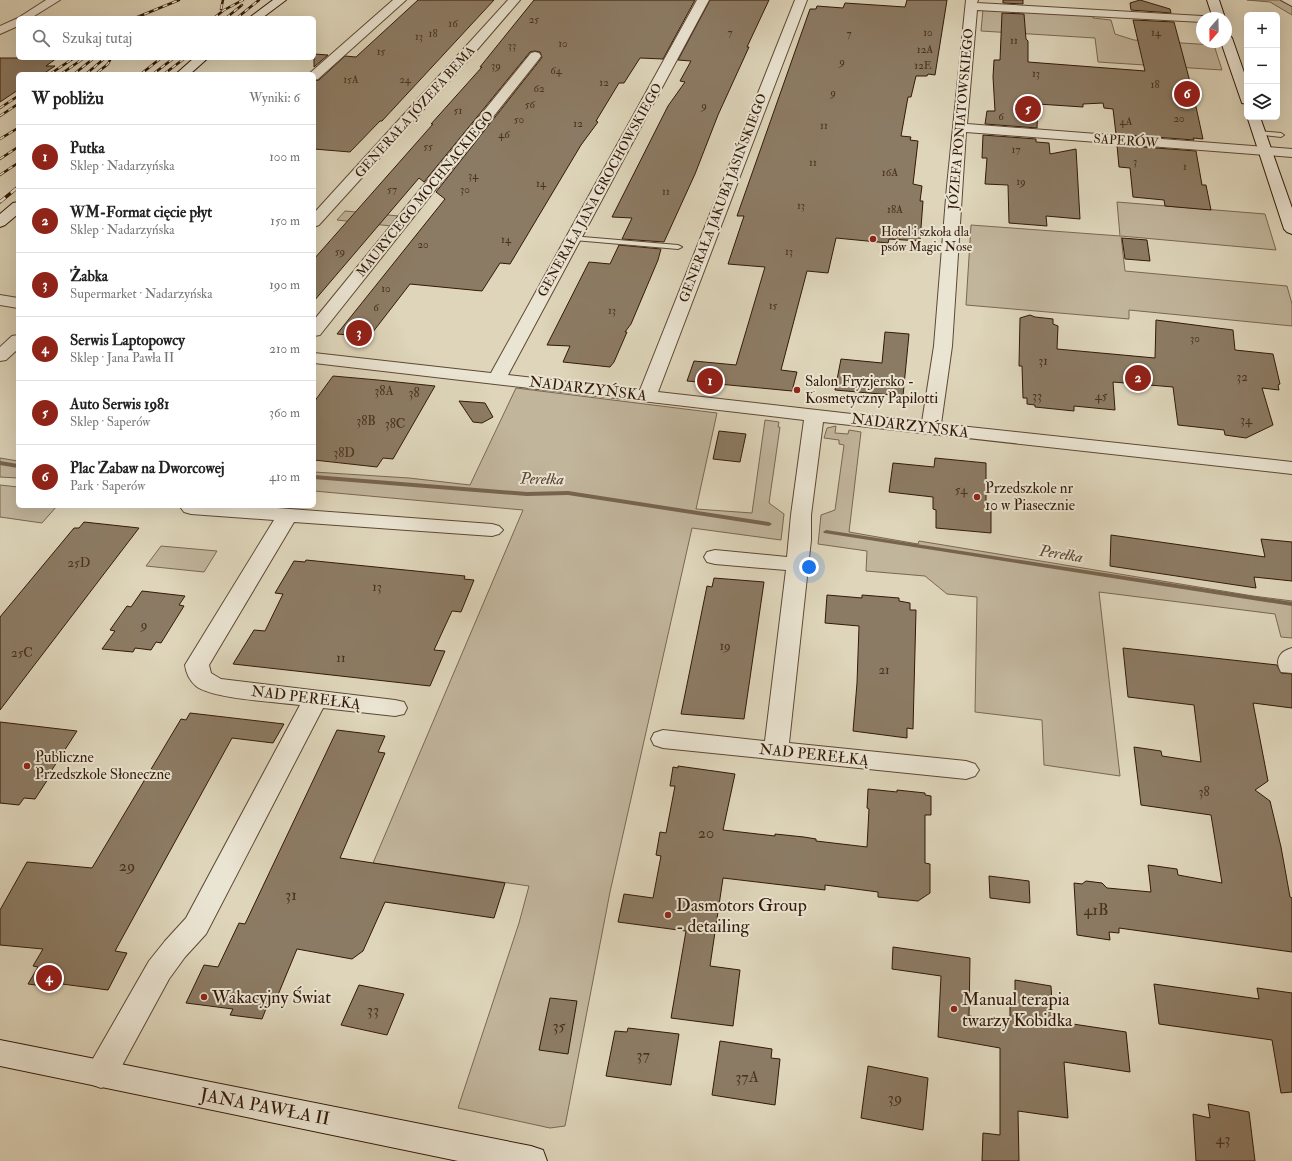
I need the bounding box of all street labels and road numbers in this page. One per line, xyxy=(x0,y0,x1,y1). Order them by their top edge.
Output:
street label: JÓZEFA PONIATOWSKIEGO xyxy=(944,28,977,211)
street label: GENERAŁA JÓZEFA BEMA xyxy=(351,42,479,181)
street label: GENERAŁA JANA GROCHOWSKIEGO xyxy=(534,80,666,300)
street label: GENERAŁA JAKUBA JASIŃSKIEGO xyxy=(675,91,770,305)
street label: MAURYCEGO MOCHNACKIEGO xyxy=(353,108,497,280)
street label: SAPERÓW xyxy=(1093,130,1160,151)
street label: NADARZYŃSKA xyxy=(528,371,648,406)
street label: NADARZYŃSKA xyxy=(850,408,970,443)
street label: NAD PEREŁKĄ xyxy=(250,682,362,714)
street label: NAD PEREŁKĄ xyxy=(758,740,870,770)
street label: JANA PAWŁA II xyxy=(197,1083,332,1131)

